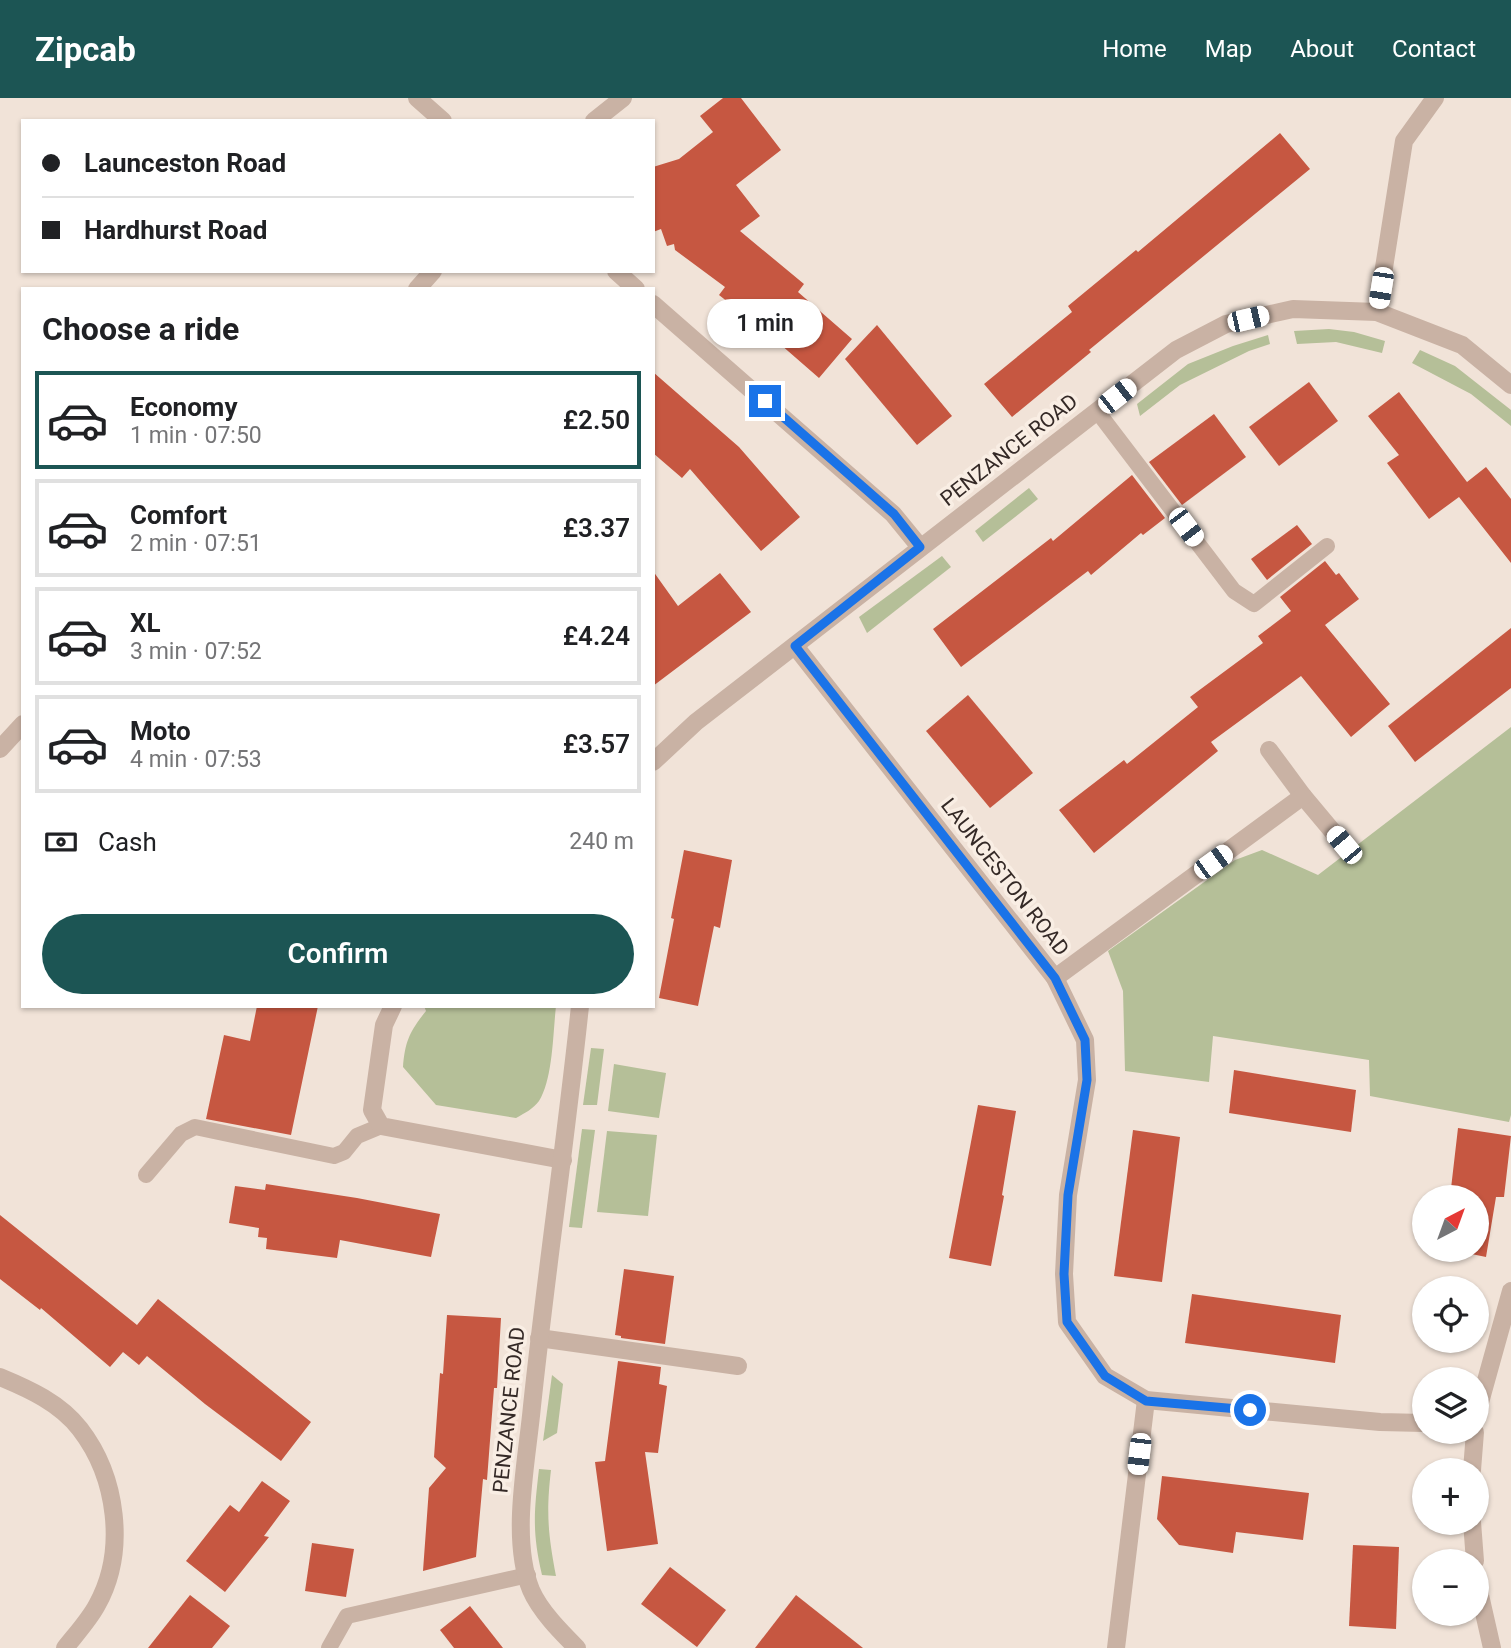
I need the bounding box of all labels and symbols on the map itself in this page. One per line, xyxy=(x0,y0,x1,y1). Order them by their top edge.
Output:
car xyxy=(1368,266,1395,310)
callout: 1 min xyxy=(707,300,823,348)
car xyxy=(1226,304,1271,334)
car xyxy=(1094,375,1141,417)
route end xyxy=(749,385,781,417)
street label: PENZANCE ROAD xyxy=(936,389,1082,511)
car xyxy=(1165,504,1208,550)
street label: LAUNCESTON ROAD xyxy=(936,793,1074,961)
car xyxy=(1323,822,1366,868)
car xyxy=(1190,841,1237,883)
north arrow xyxy=(1412,1185,1489,1262)
street label: PENZANCE ROAD xyxy=(488,1326,530,1494)
route start xyxy=(1234,1394,1266,1426)
car xyxy=(1127,1432,1152,1476)

